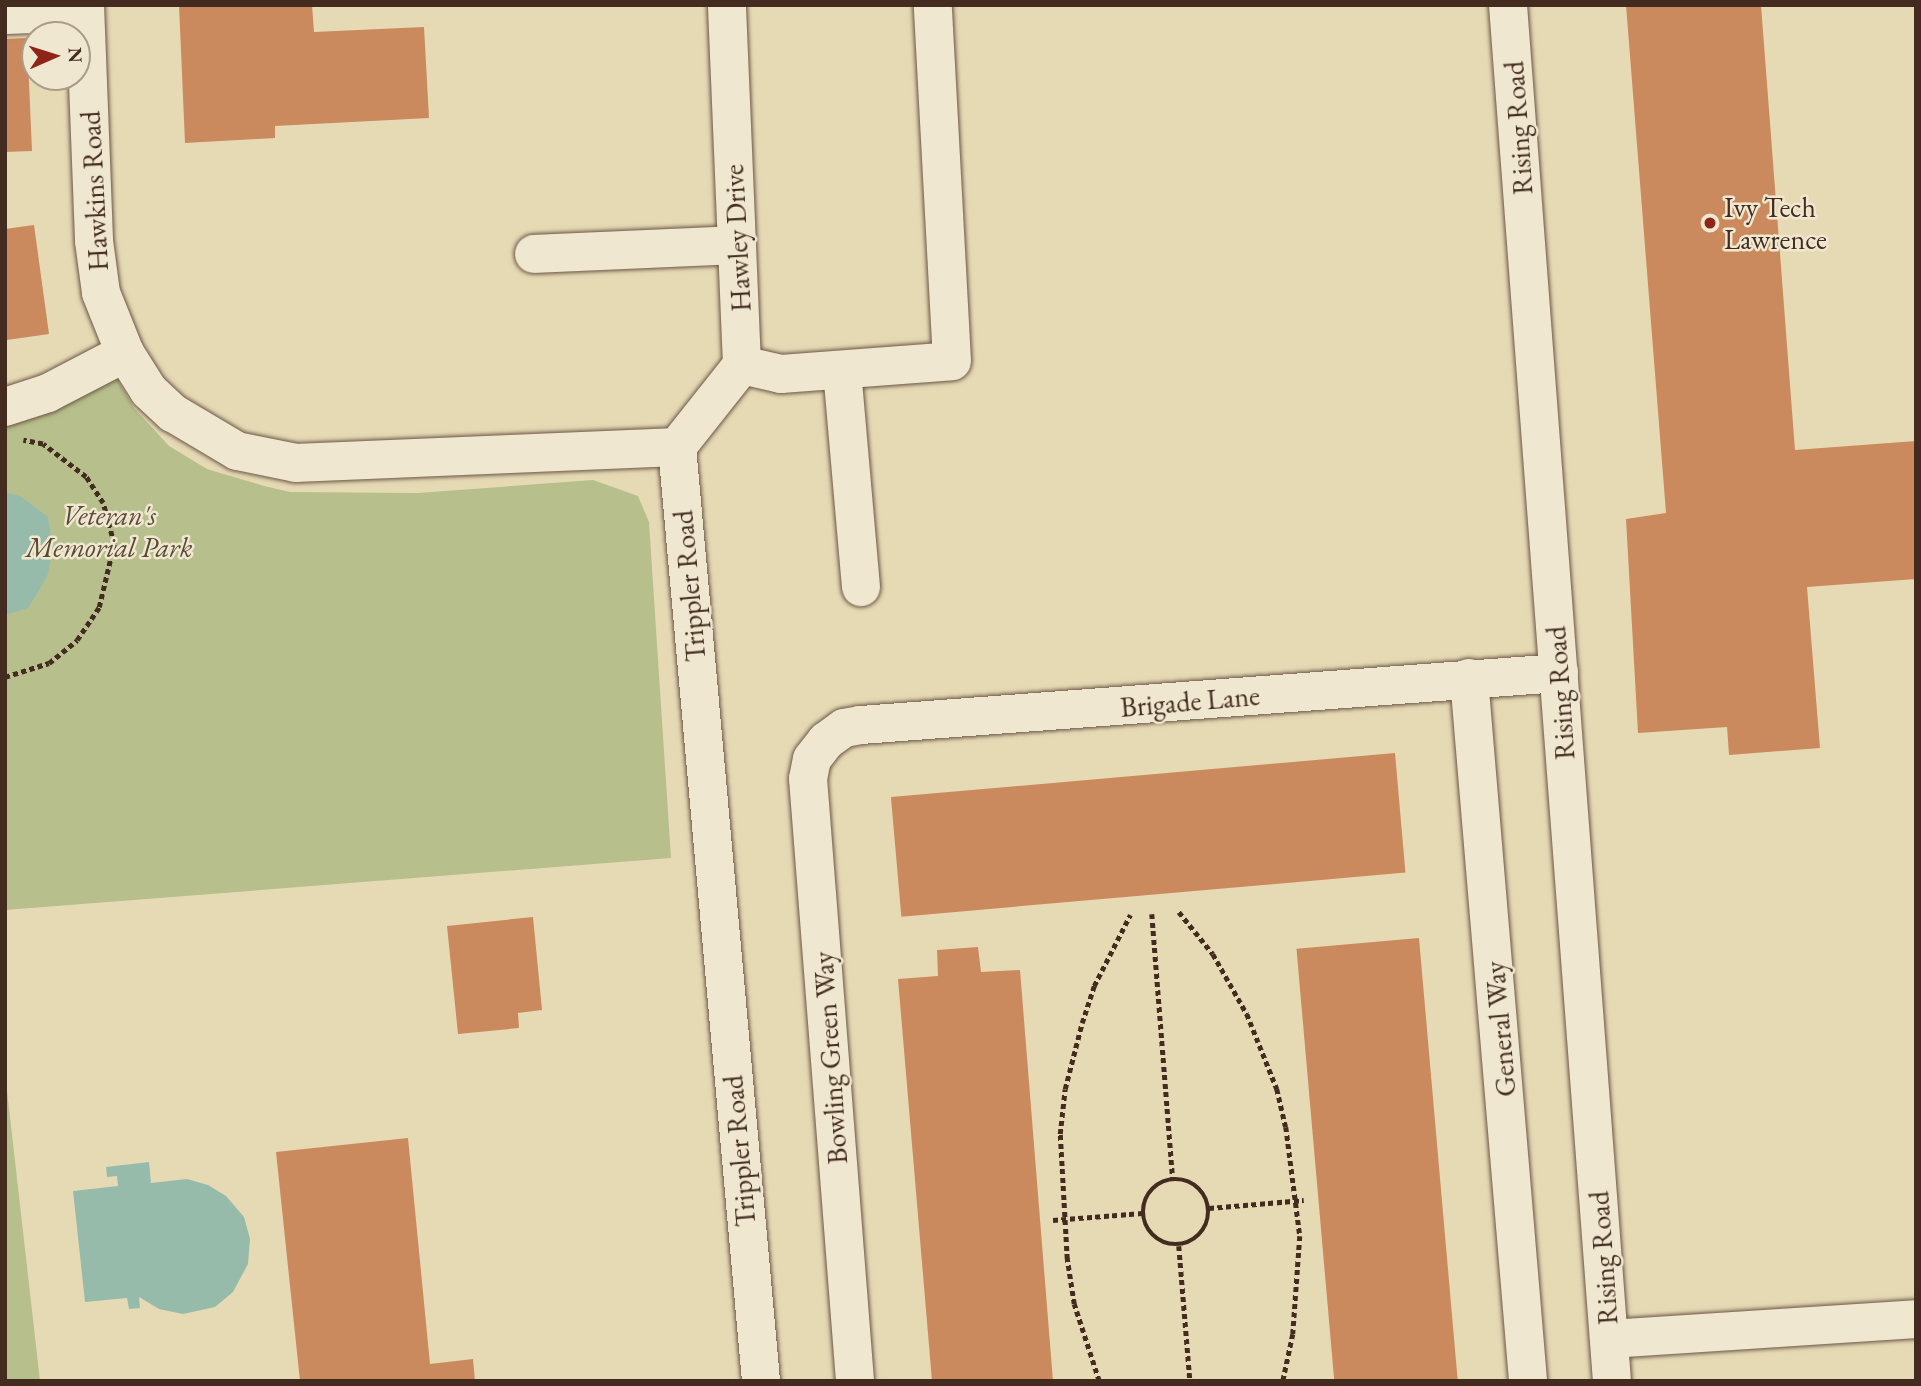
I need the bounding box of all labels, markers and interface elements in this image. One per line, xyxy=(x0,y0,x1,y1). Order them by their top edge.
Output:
north arrow xyxy=(21,21,91,91)
text: N xyxy=(63,47,88,63)
street label: Rising Road xyxy=(1497,60,1539,196)
street label: Hawkins Road xyxy=(73,110,115,272)
street label: Hawley Drive xyxy=(716,163,758,313)
place label: Ivy Tech Lawrence xyxy=(1724,190,1827,256)
marker: Ivy Tech Lawrence xyxy=(1702,215,1718,231)
park label: Veteran's Memorial Park xyxy=(26,498,192,564)
street label: Trippler Road xyxy=(666,509,712,663)
street label: Rising Road xyxy=(1539,625,1581,761)
street label: Brigade Lane xyxy=(1119,678,1261,724)
street label: Bowling Green Way xyxy=(806,951,854,1165)
street label: General Way xyxy=(1477,960,1523,1098)
street label: Trippler Road xyxy=(716,1074,762,1228)
street label: Rising Road xyxy=(1582,1190,1624,1326)

